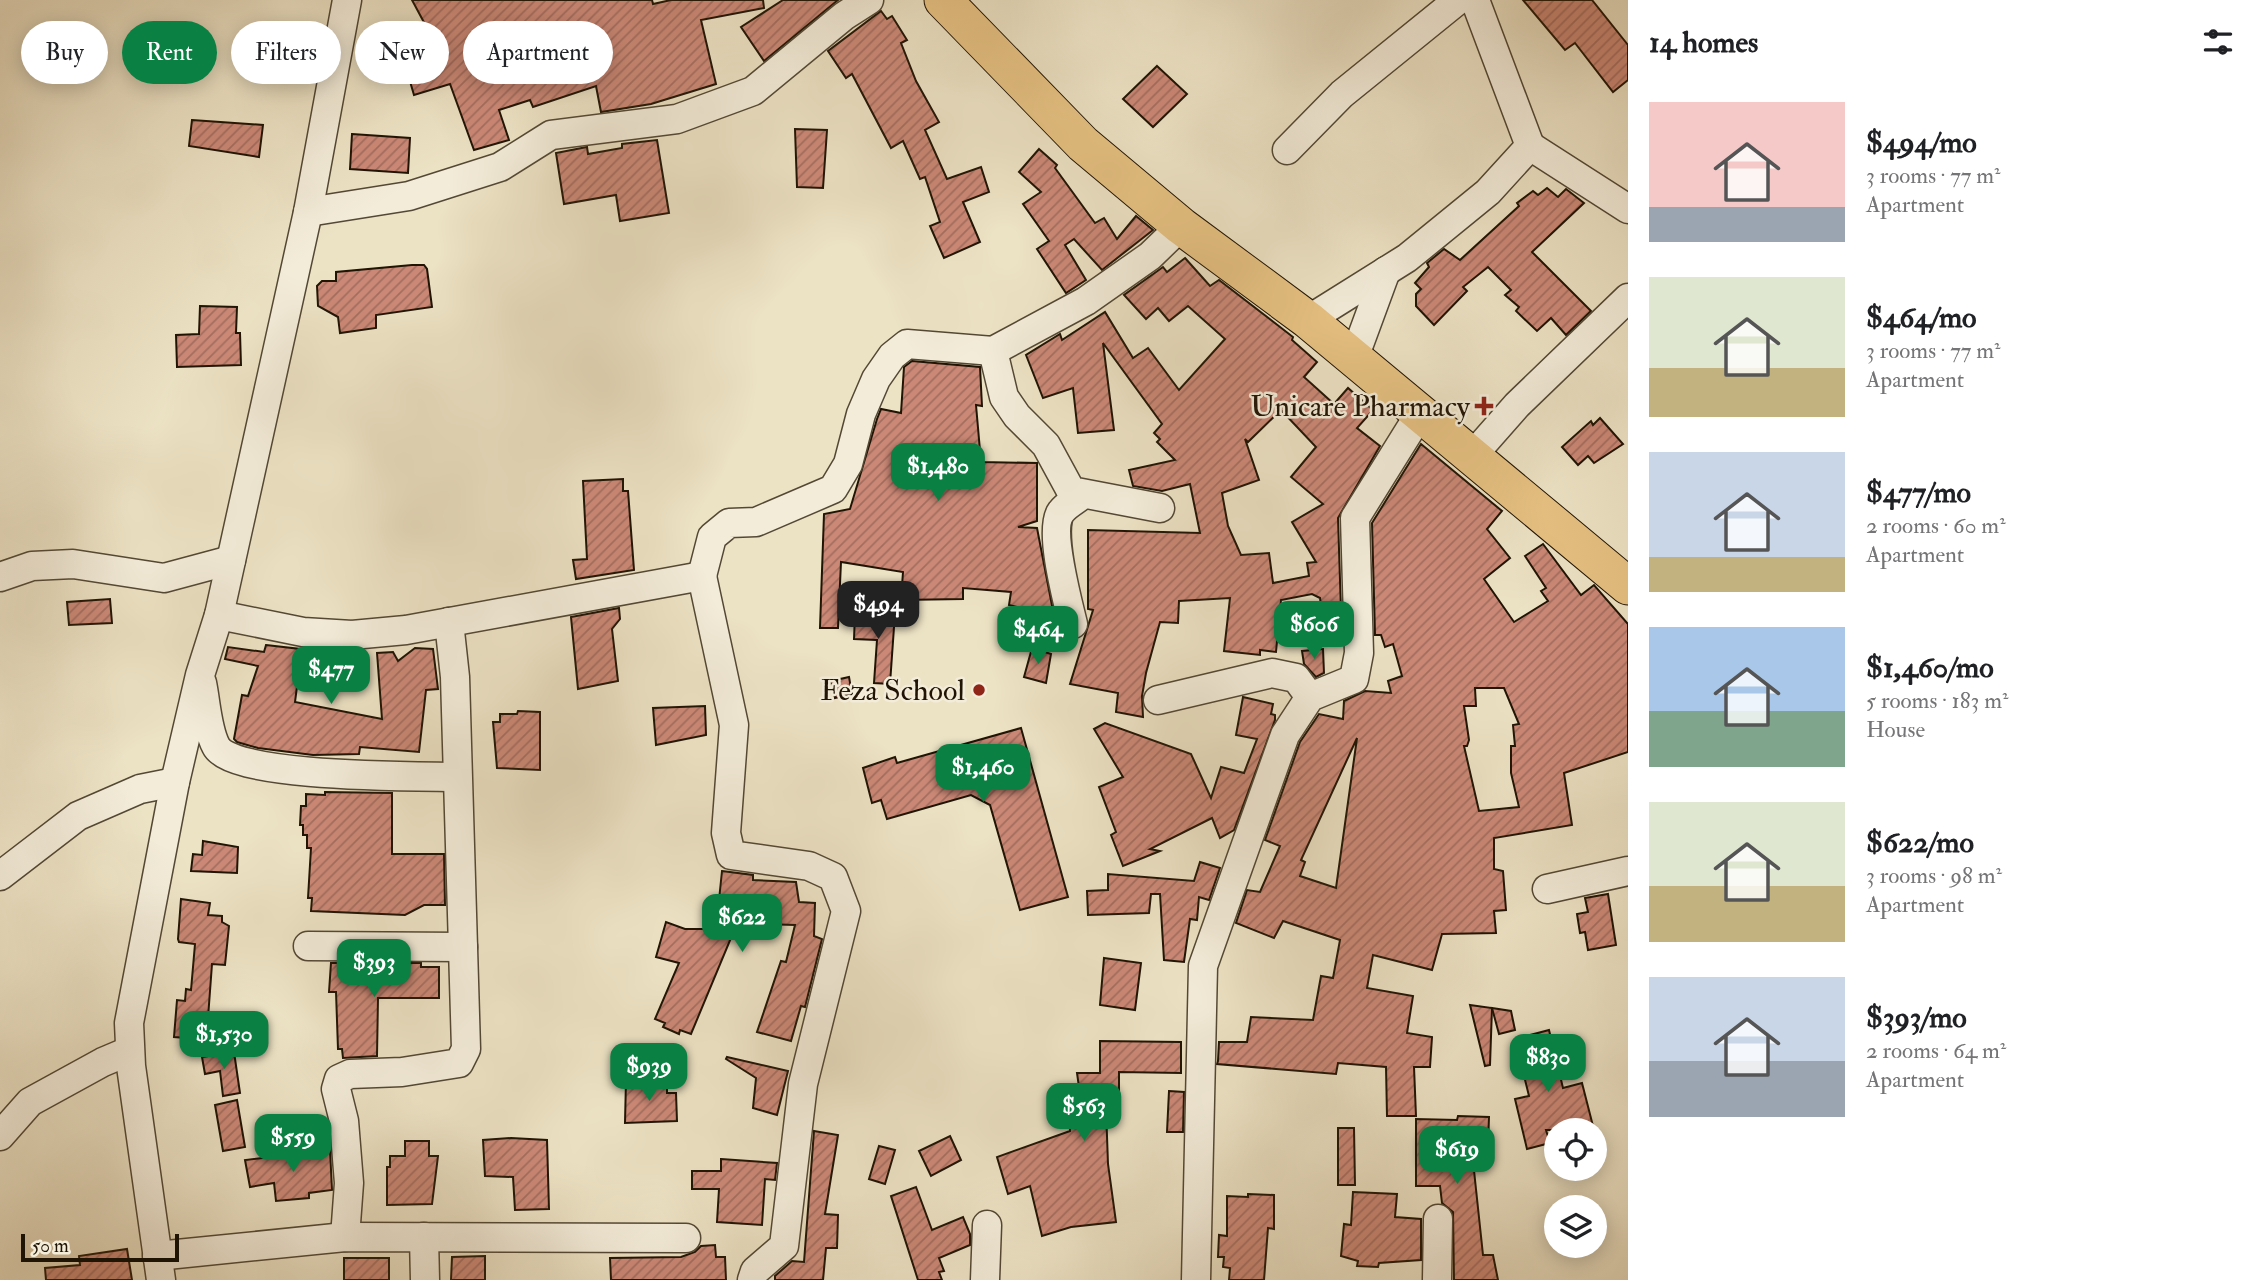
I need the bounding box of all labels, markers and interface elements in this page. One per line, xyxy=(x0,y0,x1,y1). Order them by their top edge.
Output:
chip: Buy xyxy=(21,21,108,84)
chip: Rent xyxy=(122,21,217,84)
chip: Filters xyxy=(231,21,341,84)
chip: New xyxy=(355,21,449,84)
chip: Apartment xyxy=(463,21,613,84)
icon: filters xyxy=(2199,23,2237,61)
text: 14 homes xyxy=(1649,24,1758,61)
text: $494/mo xyxy=(1866,124,1977,161)
icon: home xyxy=(1705,130,1789,214)
text: 3 rooms · 77 m² xyxy=(1866,161,2001,190)
text: Apartment xyxy=(1866,190,1964,219)
text: $464/mo xyxy=(1866,299,1976,336)
icon: home xyxy=(1705,305,1789,389)
text: 3 rooms · 77 m² xyxy=(1866,336,2001,365)
text: Apartment xyxy=(1866,365,1964,394)
place label: Unicare Pharmacy xyxy=(1250,388,1471,425)
marker: Unicare Pharmacy xyxy=(1476,398,1492,414)
pin: $1,480 xyxy=(881,444,995,503)
text: $1,480 xyxy=(907,451,969,480)
text: $477/mo xyxy=(1866,474,1971,511)
icon: home xyxy=(1705,480,1789,564)
text: 2 rooms · 60 m² xyxy=(1866,511,2006,540)
text: Apartment xyxy=(1866,540,1964,569)
pin: $494 xyxy=(837,582,919,641)
text: $494 xyxy=(853,589,903,618)
pin: $606 xyxy=(1273,602,1355,661)
pin: $464 xyxy=(997,606,1079,666)
text: $606 xyxy=(1290,609,1338,638)
text: $464 xyxy=(1013,614,1063,643)
pin: $477 xyxy=(290,646,372,706)
text: $1,460/mo xyxy=(1866,649,1994,686)
text: $477 xyxy=(308,654,354,683)
icon: home xyxy=(1705,655,1789,739)
place label: Feza School xyxy=(820,672,965,709)
marker: Feza School xyxy=(971,682,987,698)
text: 5 rooms · 183 m² xyxy=(1866,686,2009,715)
text: House xyxy=(1866,715,1925,744)
pin: $1,460 xyxy=(926,744,1040,804)
text: $1,460 xyxy=(951,752,1015,781)
text: $622/mo xyxy=(1866,824,1974,861)
icon: home xyxy=(1705,830,1789,914)
text: 3 rooms · 98 m² xyxy=(1866,861,2002,890)
text: Apartment xyxy=(1866,890,1964,919)
pin: $622 xyxy=(701,894,783,954)
text: $622 xyxy=(718,902,766,931)
pin: $393 xyxy=(333,940,415,999)
text: $393 xyxy=(353,947,395,976)
text: $393/mo xyxy=(1866,999,1967,1036)
icon: home xyxy=(1705,1005,1789,1089)
pin: $1,530 xyxy=(167,1012,281,1071)
text: $1,530 xyxy=(195,1019,253,1048)
pin: $830 xyxy=(1507,1034,1589,1094)
text: 2 rooms · 64 m² xyxy=(1866,1036,2006,1065)
text: $830 xyxy=(1526,1042,1570,1071)
pin: $939 xyxy=(608,1044,690,1103)
text: $939 xyxy=(626,1051,672,1080)
text: Apartment xyxy=(1866,1065,1964,1094)
pin: $563 xyxy=(1043,1084,1125,1143)
text: $563 xyxy=(1062,1091,1106,1120)
pin: $559 xyxy=(252,1114,334,1174)
map controls xyxy=(1544,1118,1607,1258)
button: locate xyxy=(1544,1118,1607,1181)
text: $559 xyxy=(270,1122,316,1151)
pin: $619 xyxy=(1416,1126,1498,1186)
text: $619 xyxy=(1435,1134,1479,1163)
button: layers xyxy=(1544,1195,1607,1258)
scale bar xyxy=(21,1231,178,1263)
text: 50 m xyxy=(32,1234,69,1258)

